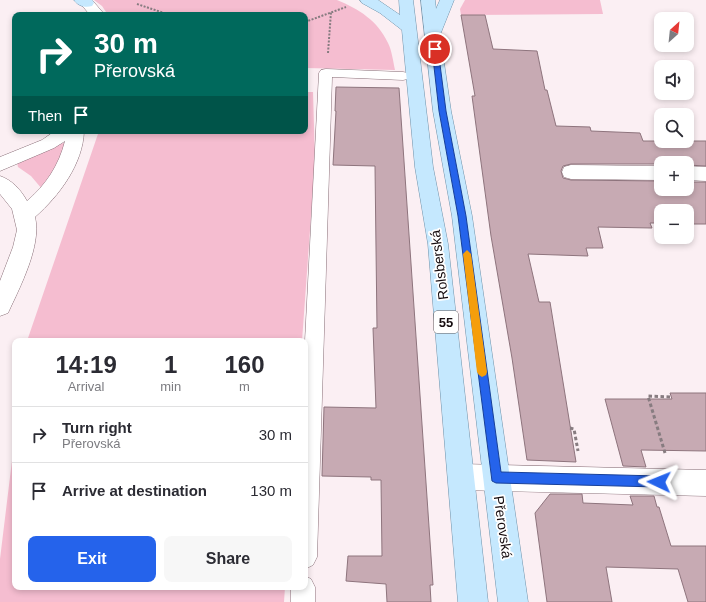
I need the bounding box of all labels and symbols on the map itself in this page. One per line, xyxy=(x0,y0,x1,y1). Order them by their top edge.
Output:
north arrow xyxy=(654,12,694,52)
pin xyxy=(418,32,452,66)
street label: Rolsberská xyxy=(427,229,451,301)
road number: 55 xyxy=(434,311,458,333)
position arrow xyxy=(638,461,680,503)
street label: Přerovská xyxy=(491,495,515,560)

